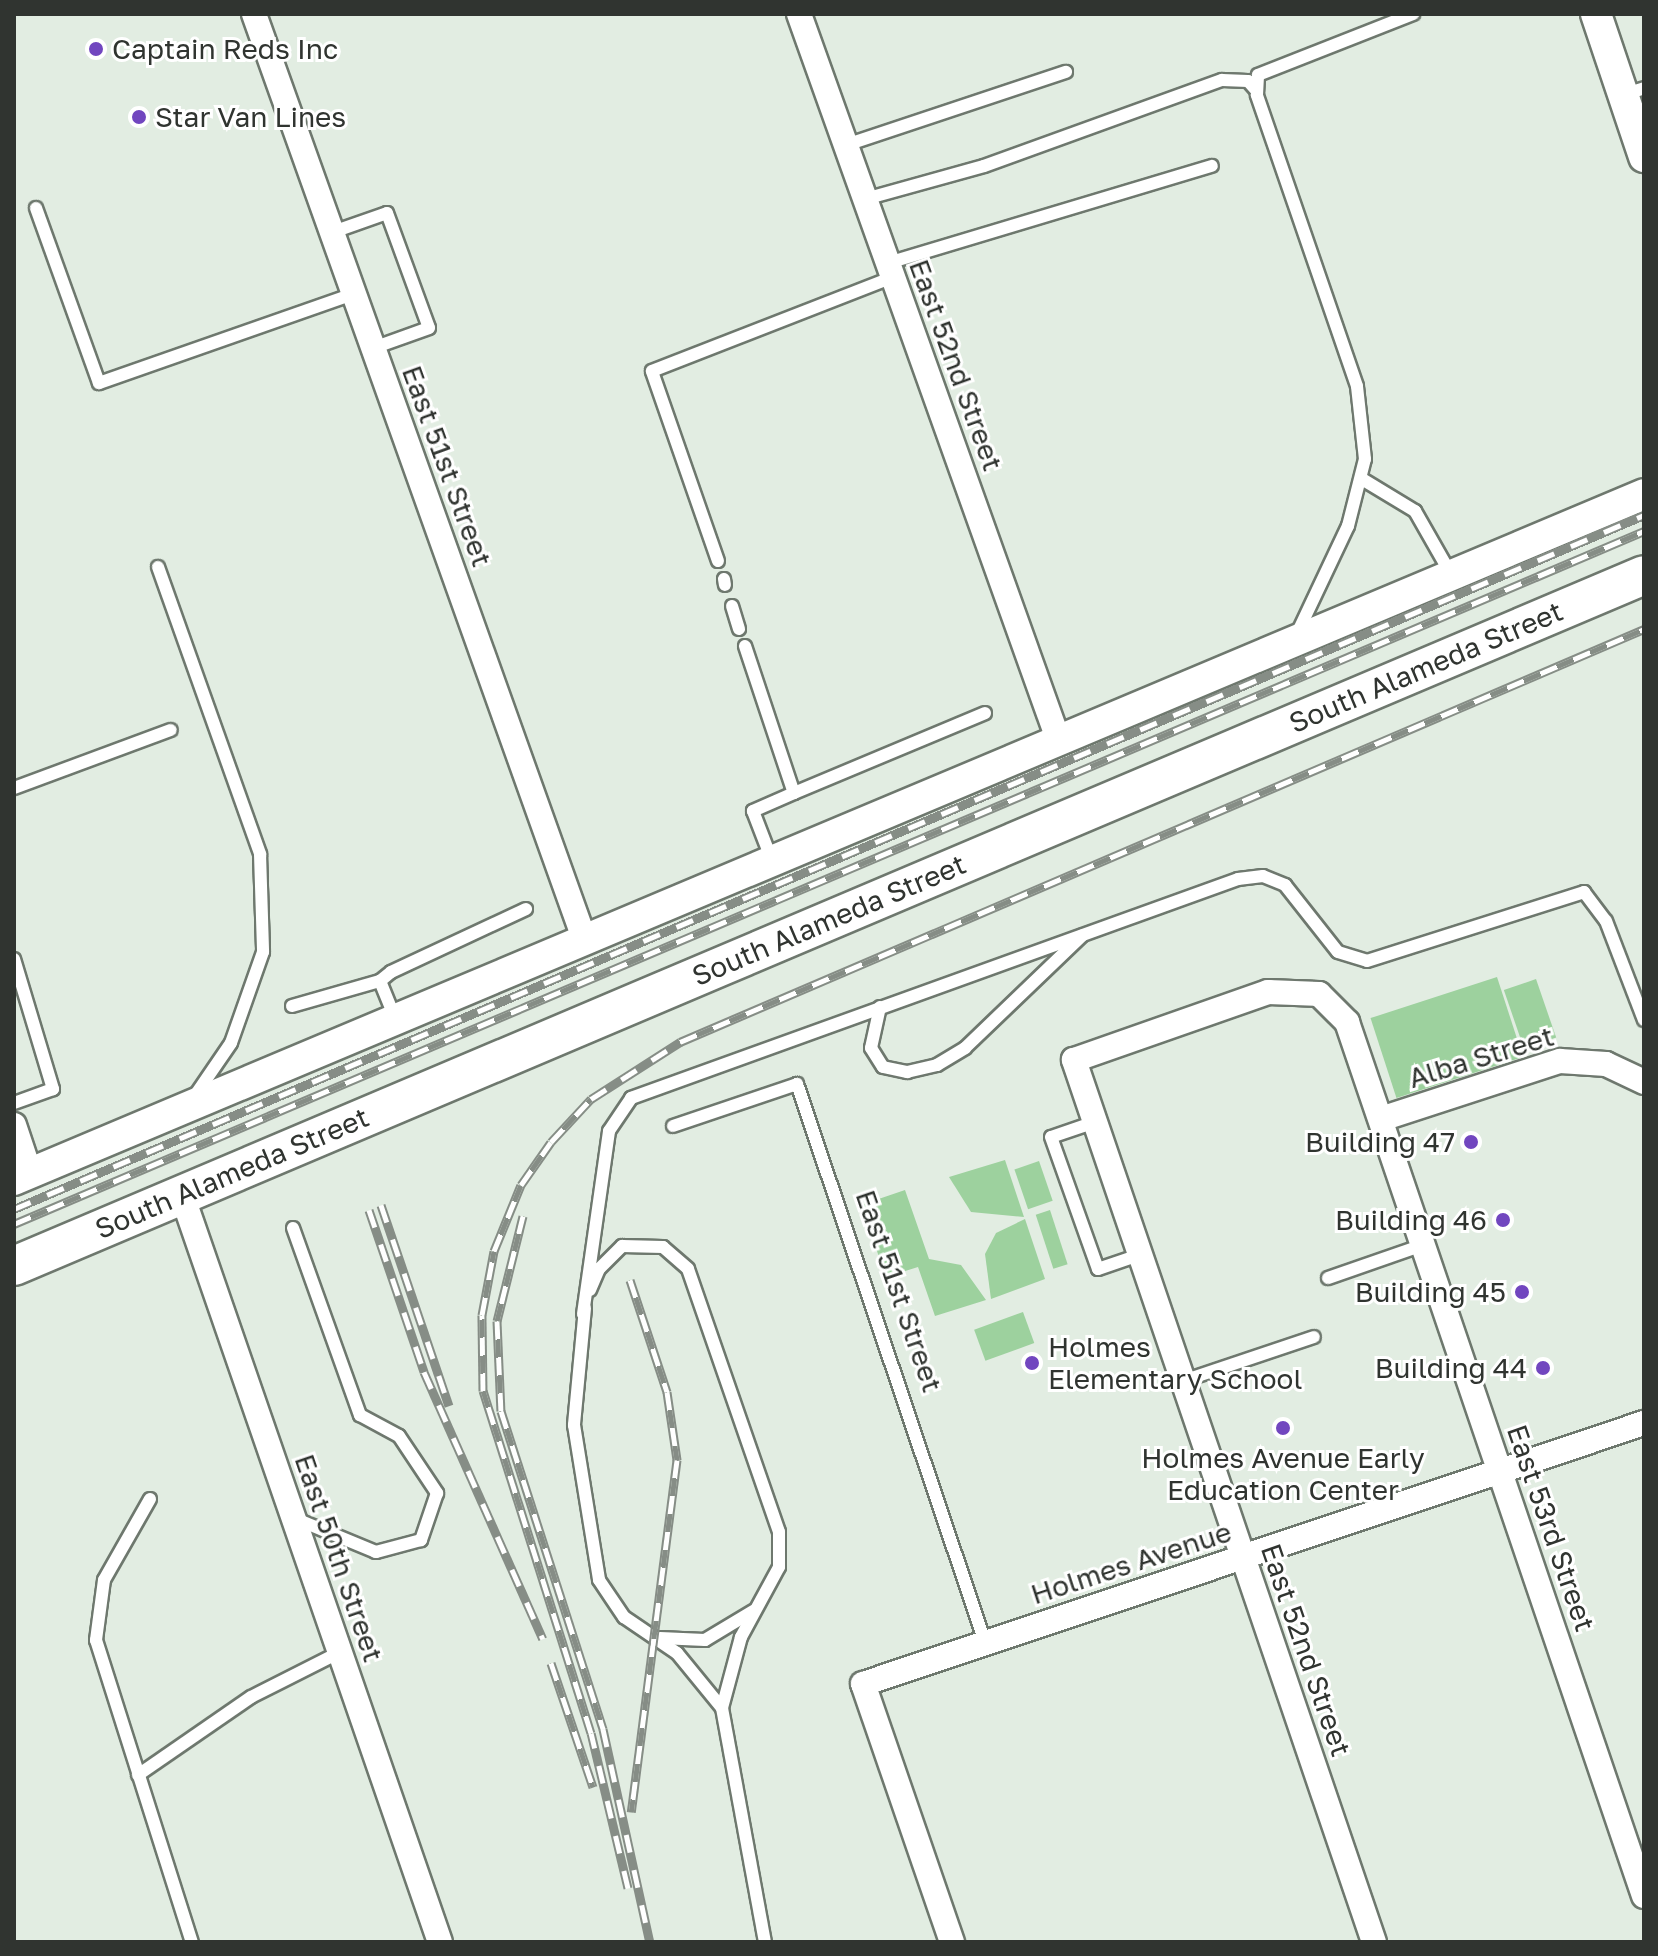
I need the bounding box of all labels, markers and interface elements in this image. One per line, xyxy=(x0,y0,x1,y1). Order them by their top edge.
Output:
place label: Captain Reds Inc xyxy=(112,32,338,66)
marker: Captain Reds Inc xyxy=(87,40,105,58)
place label: Star Van Lines xyxy=(155,100,346,134)
marker: Star Van Lines xyxy=(130,108,148,126)
street label: East 52nd Street xyxy=(902,255,1010,475)
street label: East 51st Street xyxy=(395,361,499,571)
street label: South Alameda Street xyxy=(1284,594,1568,740)
street label: South Alameda Street xyxy=(687,847,971,993)
street label: Alba Street xyxy=(1404,1019,1558,1095)
street label: South Alameda Street xyxy=(90,1100,374,1246)
place label: Building 47 xyxy=(1305,1125,1455,1159)
marker: Building 47 xyxy=(1462,1133,1480,1151)
street label: East 51st Street xyxy=(849,1186,949,1396)
place label: Building 46 xyxy=(1335,1203,1487,1237)
marker: Building 46 xyxy=(1494,1211,1512,1229)
place label: Building 45 xyxy=(1355,1275,1506,1309)
marker: Building 45 xyxy=(1513,1283,1531,1301)
place label: Holmes Elementary School xyxy=(1048,1330,1302,1396)
place label: Building 44 xyxy=(1375,1351,1527,1385)
marker: Holmes Elementary School xyxy=(1023,1354,1041,1372)
marker: Building 44 xyxy=(1534,1359,1552,1377)
marker: Holmes Avenue Early Education Center xyxy=(1274,1419,1292,1437)
street label: East 53rd Street xyxy=(1500,1420,1602,1636)
place label: Holmes Avenue Early Education Center xyxy=(1141,1441,1425,1507)
street label: East 50th Street xyxy=(288,1450,390,1666)
street label: Holmes Avenue xyxy=(1027,1515,1235,1611)
street label: East 52nd Street xyxy=(1254,1539,1358,1761)

